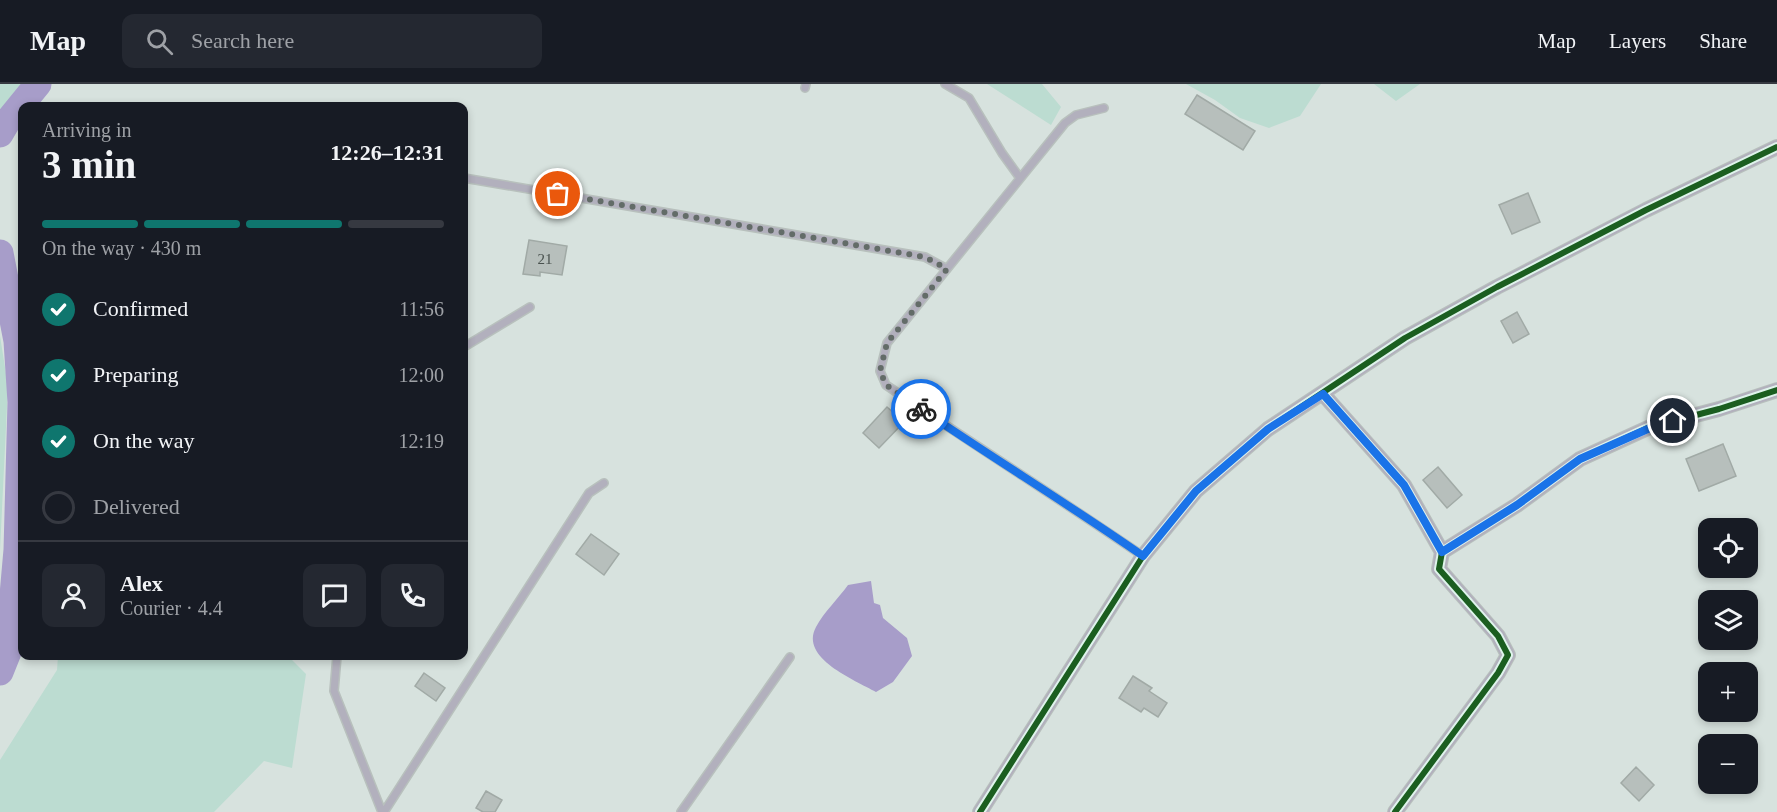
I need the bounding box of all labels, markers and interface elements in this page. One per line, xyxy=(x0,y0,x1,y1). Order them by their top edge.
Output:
search box xyxy=(122,14,542,68)
text: Map xyxy=(30,25,86,56)
icon: search xyxy=(143,25,176,58)
text: Search here xyxy=(191,28,294,53)
text: Map xyxy=(1538,29,1576,53)
text: Layers xyxy=(1609,29,1666,53)
text: Share xyxy=(1699,29,1747,53)
text: Arriving in xyxy=(42,119,131,141)
text: 12:26–12:31 xyxy=(330,140,444,165)
text: 3 min xyxy=(42,143,136,186)
pin xyxy=(532,168,583,219)
icon: bag xyxy=(541,177,574,210)
text: On the way · 430 m xyxy=(42,237,201,259)
house number: 21 xyxy=(538,251,553,267)
icon: check xyxy=(42,293,75,326)
text: Confirmed xyxy=(93,296,188,321)
text: 11:56 xyxy=(399,298,444,320)
icon: check xyxy=(42,359,75,392)
text: Preparing xyxy=(93,362,179,387)
text: 12:00 xyxy=(398,364,444,386)
courier xyxy=(891,379,951,439)
icon: bike xyxy=(905,393,938,426)
pin xyxy=(1647,395,1698,446)
icon: home xyxy=(1656,404,1689,437)
icon: check xyxy=(42,425,75,458)
text: On the way xyxy=(93,428,194,453)
text: 12:19 xyxy=(398,430,444,452)
text: Delivered xyxy=(93,494,180,519)
map controls xyxy=(1698,518,1758,794)
button: locate xyxy=(1698,518,1758,578)
button: person xyxy=(42,564,105,627)
button: chat xyxy=(303,564,366,627)
button: phone xyxy=(381,564,444,627)
text: Alex xyxy=(120,571,163,596)
button: layers xyxy=(1698,590,1758,650)
text: Courier · 4.4 xyxy=(120,597,223,619)
button: + xyxy=(1698,662,1758,722)
button: − xyxy=(1698,734,1758,794)

